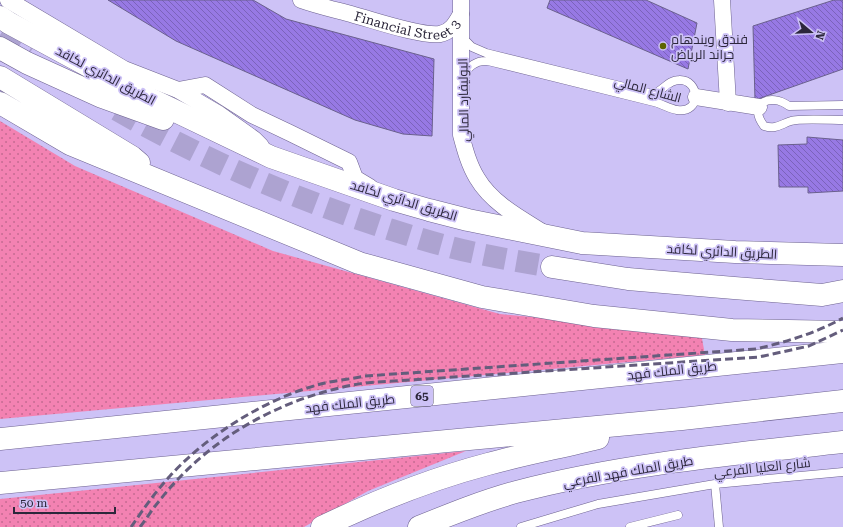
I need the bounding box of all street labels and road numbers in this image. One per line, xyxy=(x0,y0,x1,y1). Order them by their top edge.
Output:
street label: Financial Street 3 xyxy=(350,5,460,23)
street label: الطريق الدائري لكافد xyxy=(52,43,158,111)
street label: البوليفارد المالي xyxy=(455,58,475,142)
street label: الشارع المالي xyxy=(612,73,683,109)
street label: الطريق الدائري لكافد xyxy=(348,177,459,227)
street label: الطريق الدائري لكافد xyxy=(666,241,778,265)
street label: طريق الملك فهد xyxy=(626,358,718,383)
road number: 65 xyxy=(411,386,433,406)
street label: طريق الملك فهد xyxy=(304,391,396,416)
street label: طريق الملك فهد الفرعي xyxy=(562,453,695,493)
street label: شارع العليا الفرعي xyxy=(713,455,811,483)

